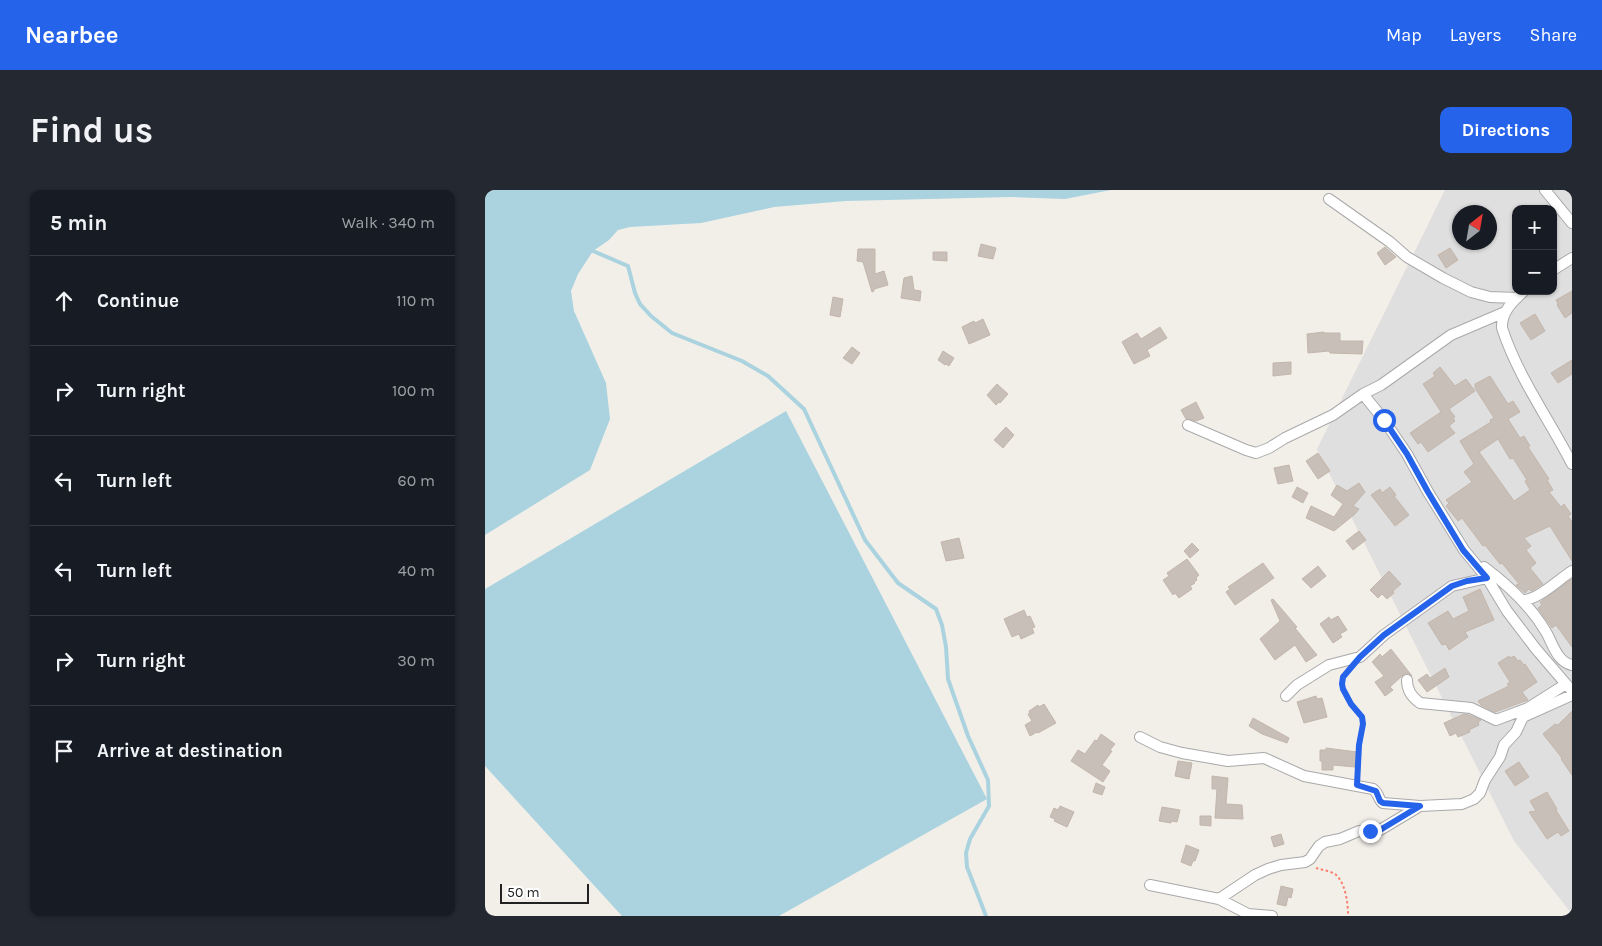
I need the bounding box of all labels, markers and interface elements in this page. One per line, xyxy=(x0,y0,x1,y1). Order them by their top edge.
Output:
text: Nearbee xyxy=(25,21,119,49)
text: Map xyxy=(1386,24,1422,46)
text: Layers xyxy=(1450,24,1502,46)
text: Share xyxy=(1530,24,1577,46)
button: Directions xyxy=(1440,107,1572,153)
text: Find us xyxy=(30,110,153,151)
north arrow xyxy=(1452,205,1497,250)
map controls xyxy=(1512,205,1557,295)
button: + xyxy=(1512,205,1557,250)
text: 5 min xyxy=(50,211,107,235)
text: Walk · 340 m xyxy=(342,213,435,232)
button: − xyxy=(1512,250,1557,295)
icon: ahead xyxy=(50,287,78,315)
text: Continue xyxy=(97,290,179,312)
text: 110 m xyxy=(396,291,435,310)
icon: right xyxy=(50,377,78,405)
text: Turn right xyxy=(97,380,186,402)
text: 100 m xyxy=(392,381,435,400)
route start xyxy=(1373,409,1396,432)
icon: left xyxy=(50,467,78,495)
text: Turn left xyxy=(97,470,172,492)
text: 60 m xyxy=(398,471,435,490)
icon: left xyxy=(50,557,78,585)
text: Turn left xyxy=(97,560,172,582)
text: 40 m xyxy=(398,561,435,580)
icon: right xyxy=(50,647,78,675)
text: Turn right xyxy=(97,650,186,672)
text: 30 m xyxy=(397,651,435,670)
icon: arrive xyxy=(50,737,78,765)
text: Arrive at destination xyxy=(97,740,283,762)
route end xyxy=(1359,820,1382,843)
scale bar xyxy=(500,881,589,904)
text: 50 m xyxy=(507,884,540,901)

